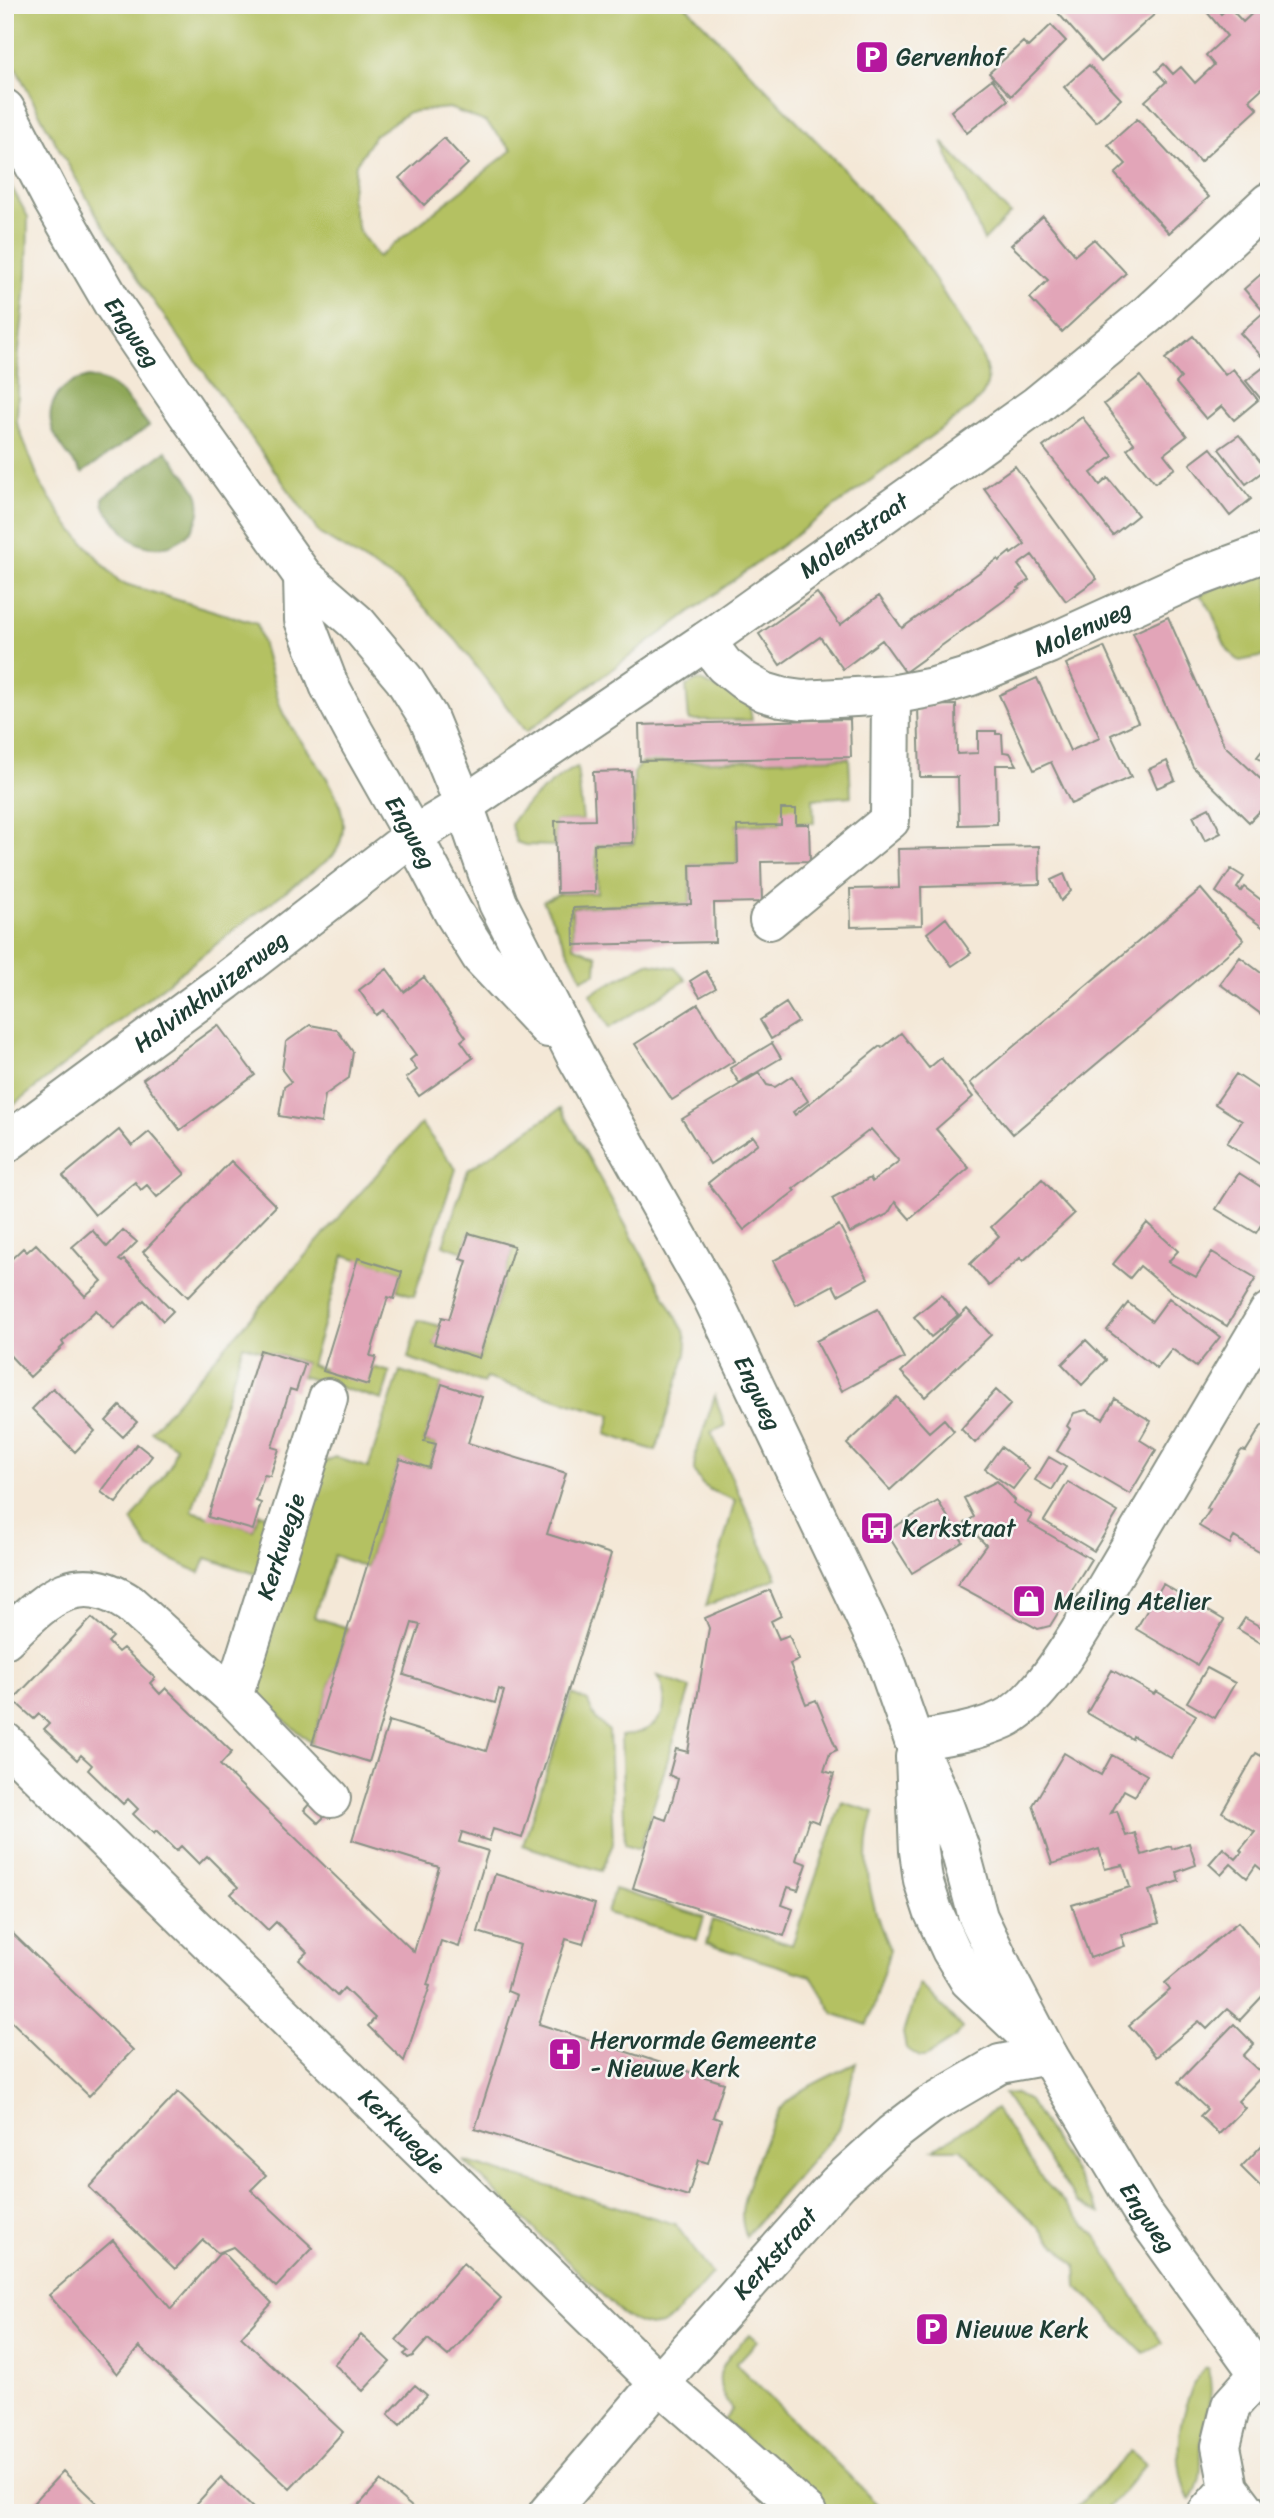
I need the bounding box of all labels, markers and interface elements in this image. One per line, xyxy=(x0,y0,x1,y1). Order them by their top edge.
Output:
place label: Gervenhof xyxy=(896,36,1007,78)
parking icon: Gervenhof xyxy=(853,38,891,76)
street label: Engweg xyxy=(92,287,172,377)
street label: Molenstraat xyxy=(790,480,919,590)
street label: Molenweg xyxy=(1027,588,1139,669)
street label: Engweg xyxy=(373,787,448,877)
street label: Halvinkhuizerweg xyxy=(124,919,297,1064)
street label: Engweg xyxy=(722,1348,794,1438)
street label: Kerkwegje xyxy=(244,1487,318,1605)
place label: Kerkstraat xyxy=(902,1507,1017,1549)
bus stop icon: Kerkstraat xyxy=(858,1509,896,1547)
place label: Meiling Atelier xyxy=(1054,1580,1212,1622)
shop icon: Meiling Atelier xyxy=(1010,1582,1048,1620)
place label: Hervormde Gemeente - Nieuwe Kerk xyxy=(590,2019,817,2089)
church icon: Hervormde Gemeente - Nieuwe Kerk xyxy=(546,2035,584,2073)
street label: Kerkwegje xyxy=(348,2078,456,2185)
street label: Engweg xyxy=(1108,2174,1187,2262)
street label: Kerkstraat xyxy=(722,2196,829,2310)
place label: Nieuwe Kerk xyxy=(956,2308,1089,2350)
parking icon: Nieuwe Kerk xyxy=(913,2310,951,2348)

